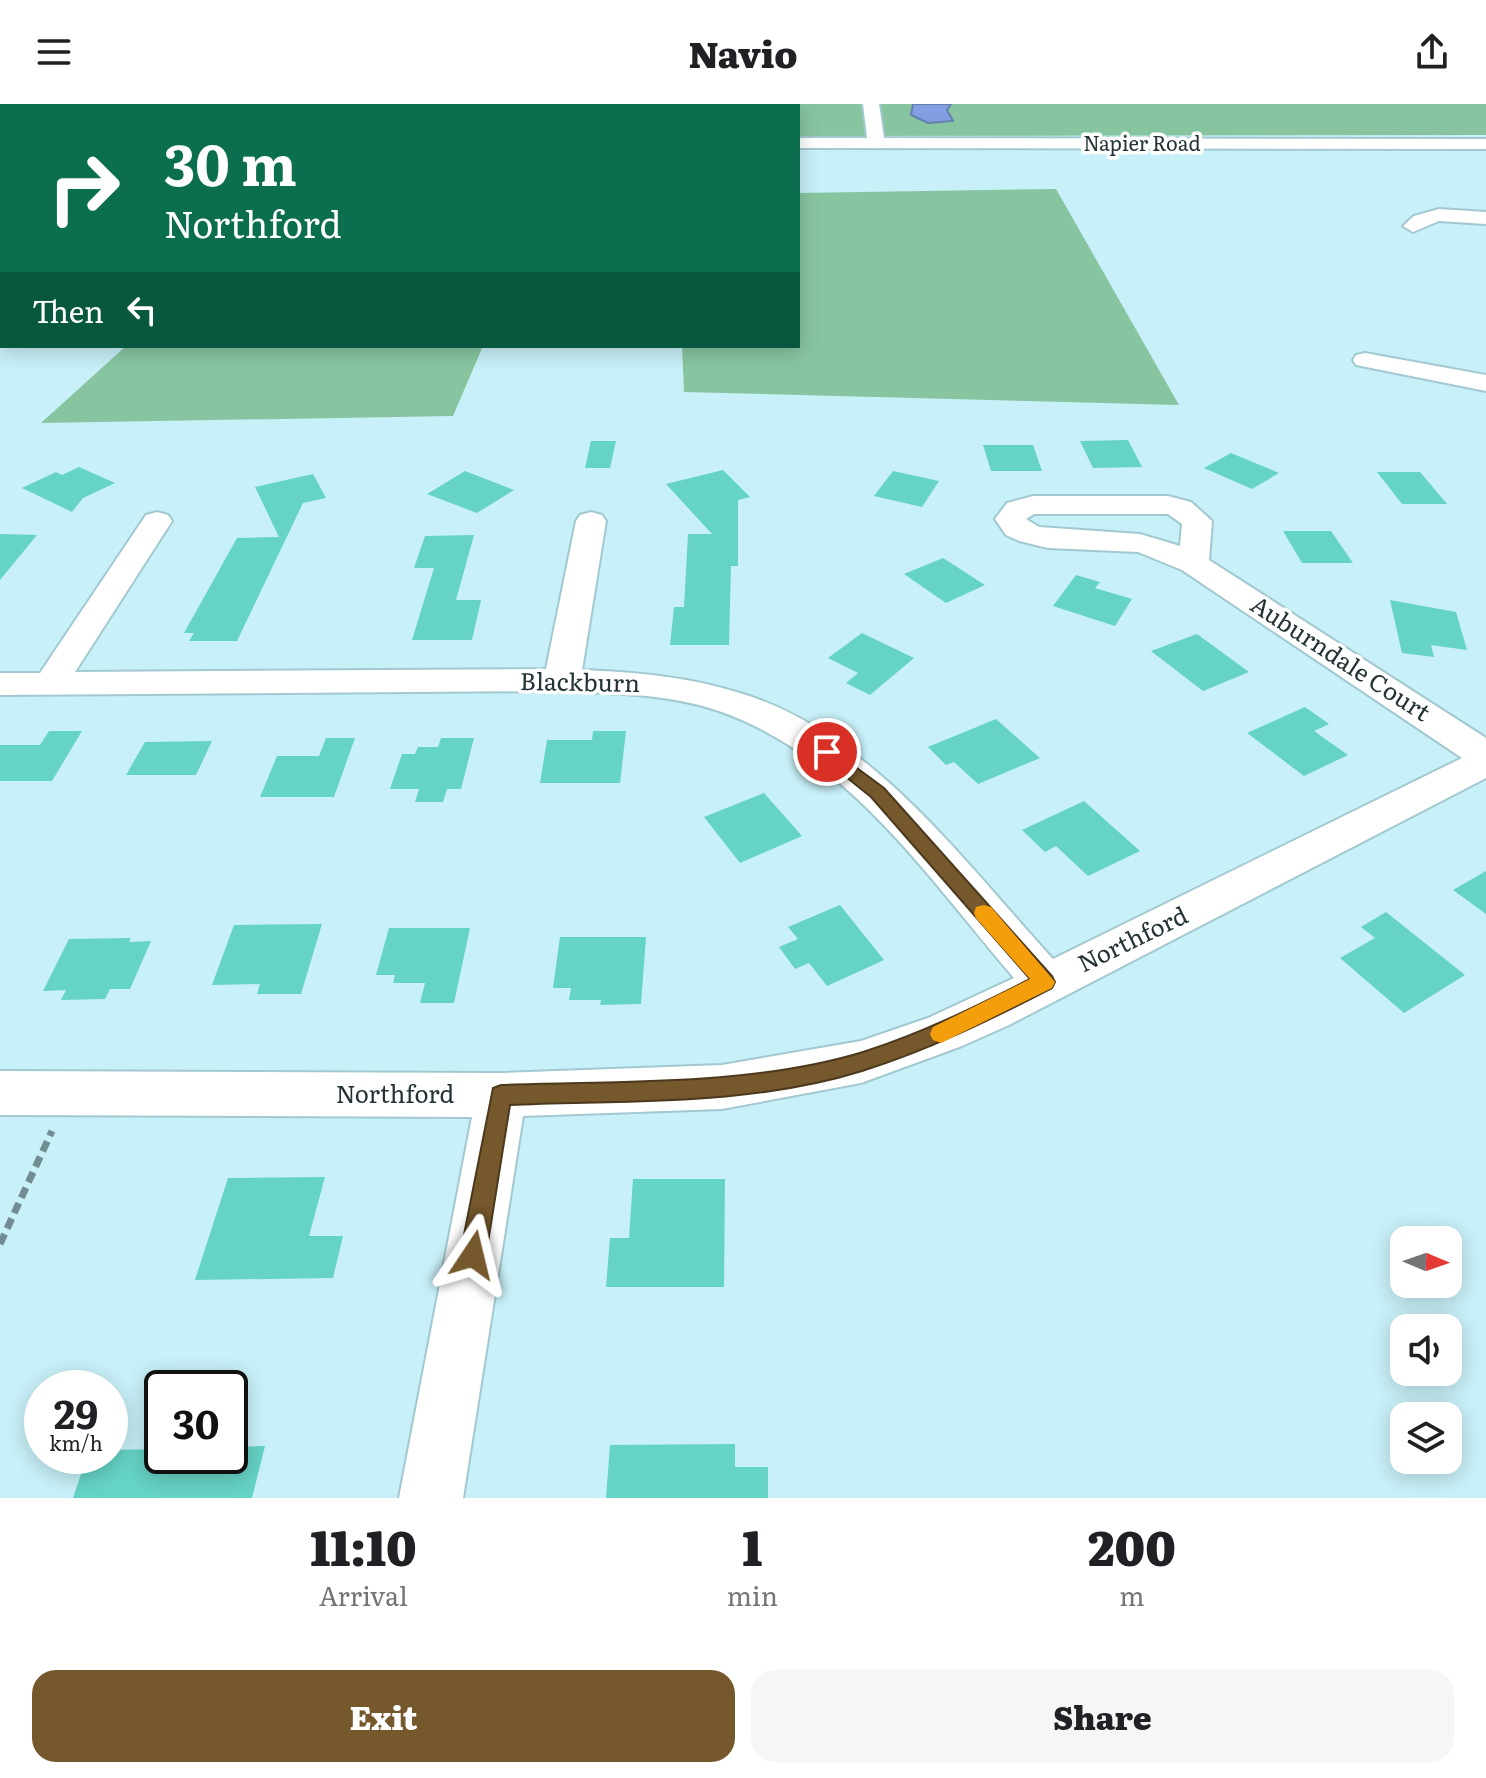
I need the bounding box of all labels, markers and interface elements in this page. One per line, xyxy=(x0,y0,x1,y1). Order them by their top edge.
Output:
text: Navio xyxy=(688,26,798,79)
icon: menu xyxy=(32,30,76,74)
icon: share xyxy=(1410,30,1454,74)
text: 30 m xyxy=(164,120,297,203)
street label: Napier Road xyxy=(1083,127,1201,157)
icon: right xyxy=(32,136,136,240)
text: Northford xyxy=(164,196,341,249)
text: Then xyxy=(32,288,104,332)
icon: left xyxy=(120,288,164,332)
street label: Auburndale Court xyxy=(1245,586,1438,728)
street label: Blackburn xyxy=(520,662,640,699)
pin xyxy=(793,718,861,786)
icon: arrive xyxy=(805,730,849,774)
street label: Northford xyxy=(1071,896,1193,979)
street label: Northford xyxy=(336,1075,454,1110)
position arrow xyxy=(431,1213,515,1297)
north arrow xyxy=(1390,1226,1462,1298)
map controls xyxy=(1390,1226,1462,1474)
button: sound xyxy=(1390,1314,1462,1386)
speed limit sign: 30 xyxy=(144,1370,248,1474)
text: 29 xyxy=(54,1382,98,1441)
button: layers xyxy=(1390,1402,1462,1474)
text: km/h xyxy=(49,1427,103,1457)
text: 11:10 xyxy=(310,1510,417,1581)
text: 1 xyxy=(742,1510,762,1581)
text: 200 xyxy=(1088,1510,1176,1581)
text: Arrival xyxy=(319,1575,408,1614)
text: min xyxy=(727,1575,778,1614)
text: m xyxy=(1119,1575,1145,1614)
button: Exit xyxy=(32,1670,735,1762)
button: Share xyxy=(751,1670,1454,1762)

